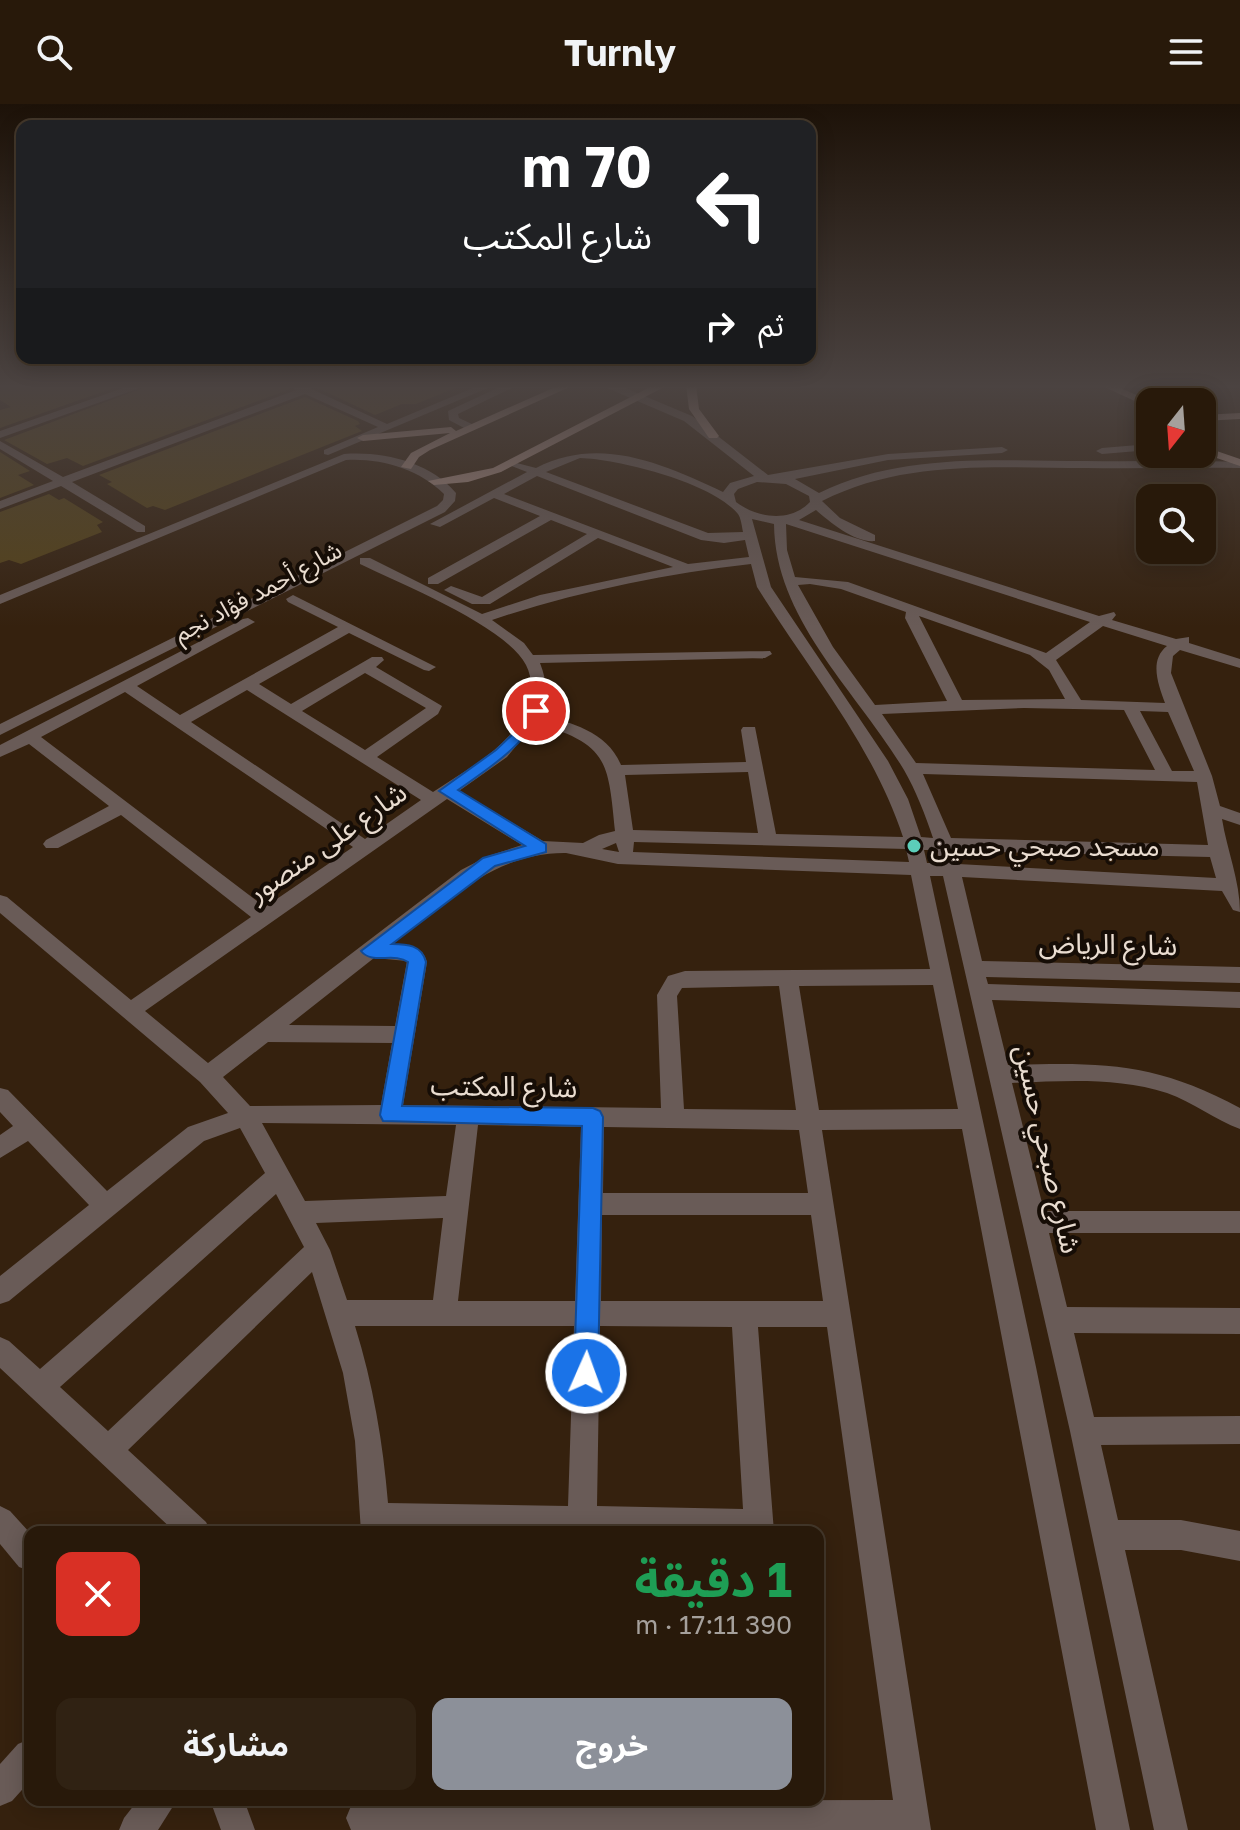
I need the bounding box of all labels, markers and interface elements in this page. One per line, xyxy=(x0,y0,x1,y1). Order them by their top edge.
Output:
icon: search xyxy=(32,30,76,74)
icon: menu xyxy=(1164,30,1208,74)
text: Turnly xyxy=(564,31,676,74)
text: 70 m xyxy=(522,132,652,199)
icon: left xyxy=(680,152,784,256)
text: شارع المكتب xyxy=(463,214,652,257)
icon: right xyxy=(698,304,742,348)
text: ثم xyxy=(758,307,784,343)
north arrow xyxy=(1136,388,1216,468)
map controls xyxy=(1136,388,1216,564)
button: search xyxy=(1136,484,1216,564)
street label: شارع أحمد فؤاد نجم xyxy=(169,534,348,651)
pin xyxy=(502,677,570,745)
icon: arrive xyxy=(514,689,558,733)
street label: شارع على منصور xyxy=(240,775,415,913)
place label: مسجد صبحي حسين xyxy=(930,829,1160,867)
marker: مسجد صبحي حسين xyxy=(905,837,923,855)
street label: شارع الرياض xyxy=(1038,926,1178,966)
street label: شارع صبحي حسين xyxy=(1003,1041,1089,1258)
street label: شارع المكتب xyxy=(430,1068,578,1108)
position arrow xyxy=(544,1331,628,1415)
text: 1 دقيقة xyxy=(634,1550,792,1608)
button: close xyxy=(56,1552,140,1636)
text: 390 m · 17:11 xyxy=(635,1609,792,1640)
button: مشاركة xyxy=(56,1698,416,1790)
button: خروج xyxy=(432,1698,792,1790)

